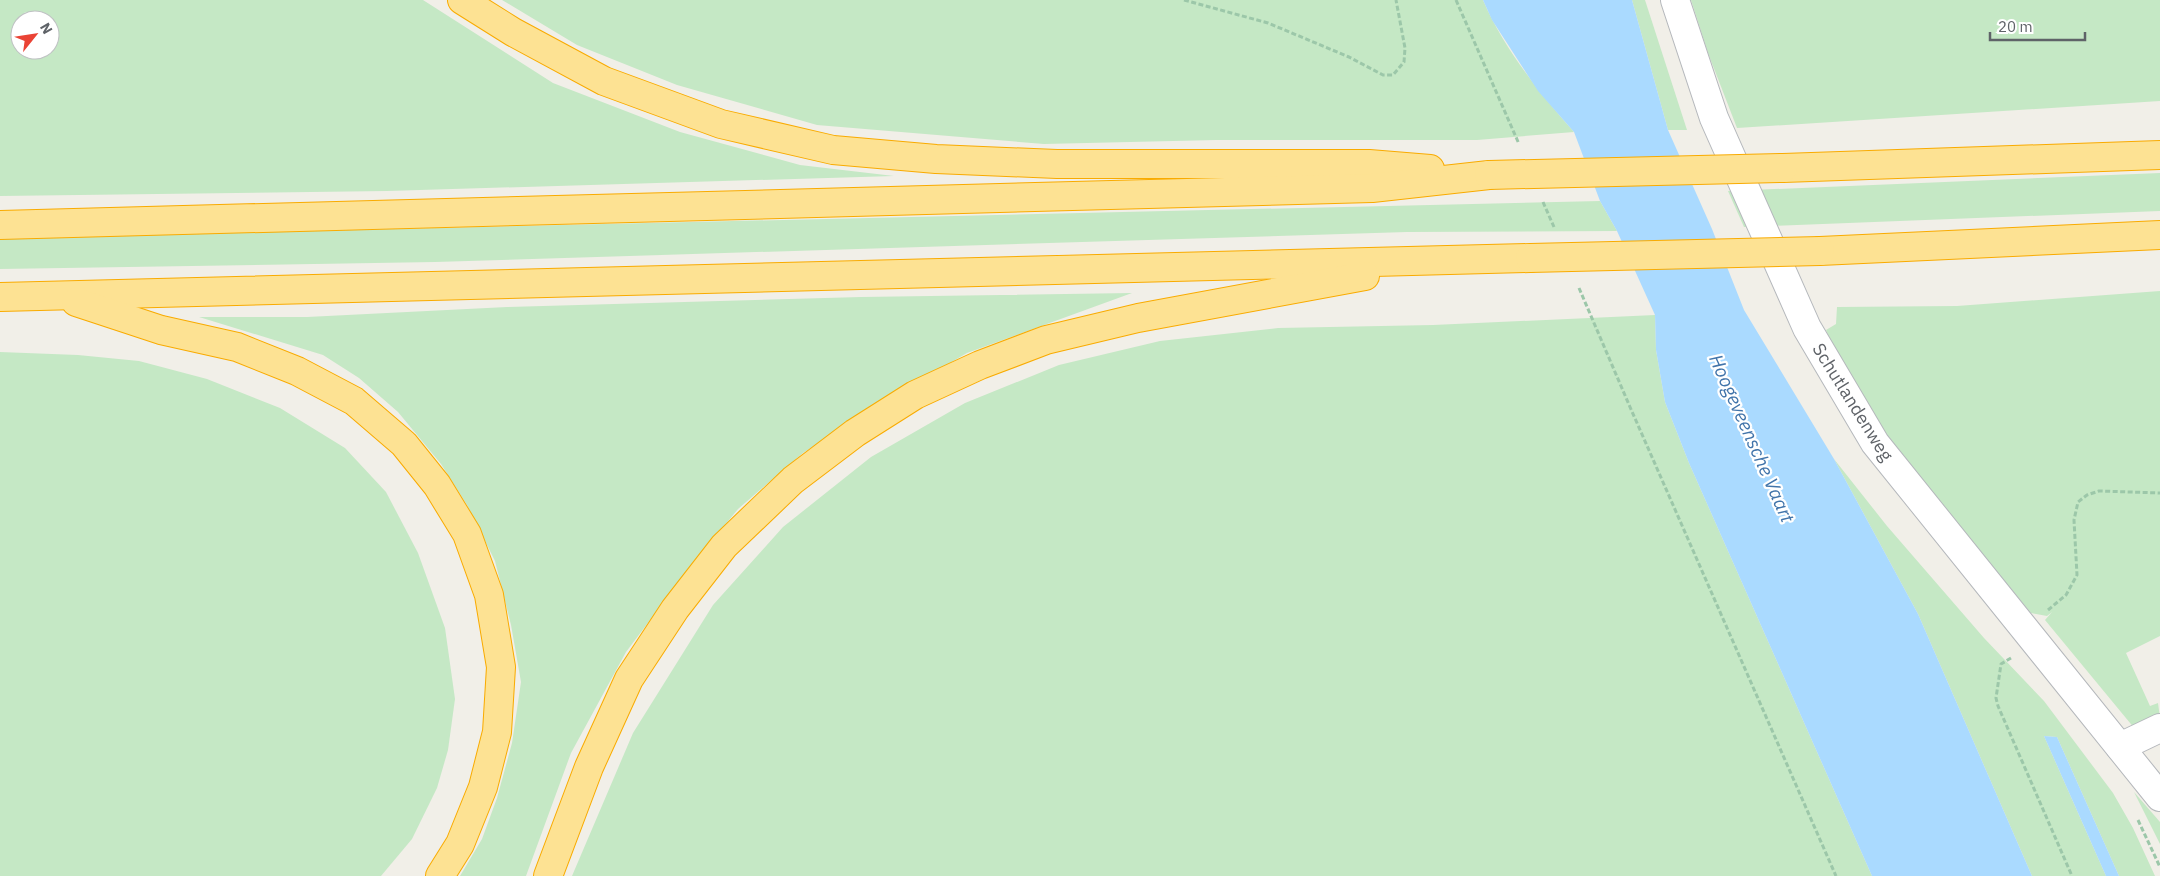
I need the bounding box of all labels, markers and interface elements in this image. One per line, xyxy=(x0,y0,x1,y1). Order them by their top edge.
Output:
north arrow xyxy=(10,10,60,60)
scale bar xyxy=(1990,10,2085,42)
text: 20 m xyxy=(1998,17,2033,36)
text: N xyxy=(36,20,57,37)
street label: Schutlandenweg xyxy=(1808,339,1899,466)
water label: Hoogeveensche Vaart xyxy=(1704,350,1800,527)

